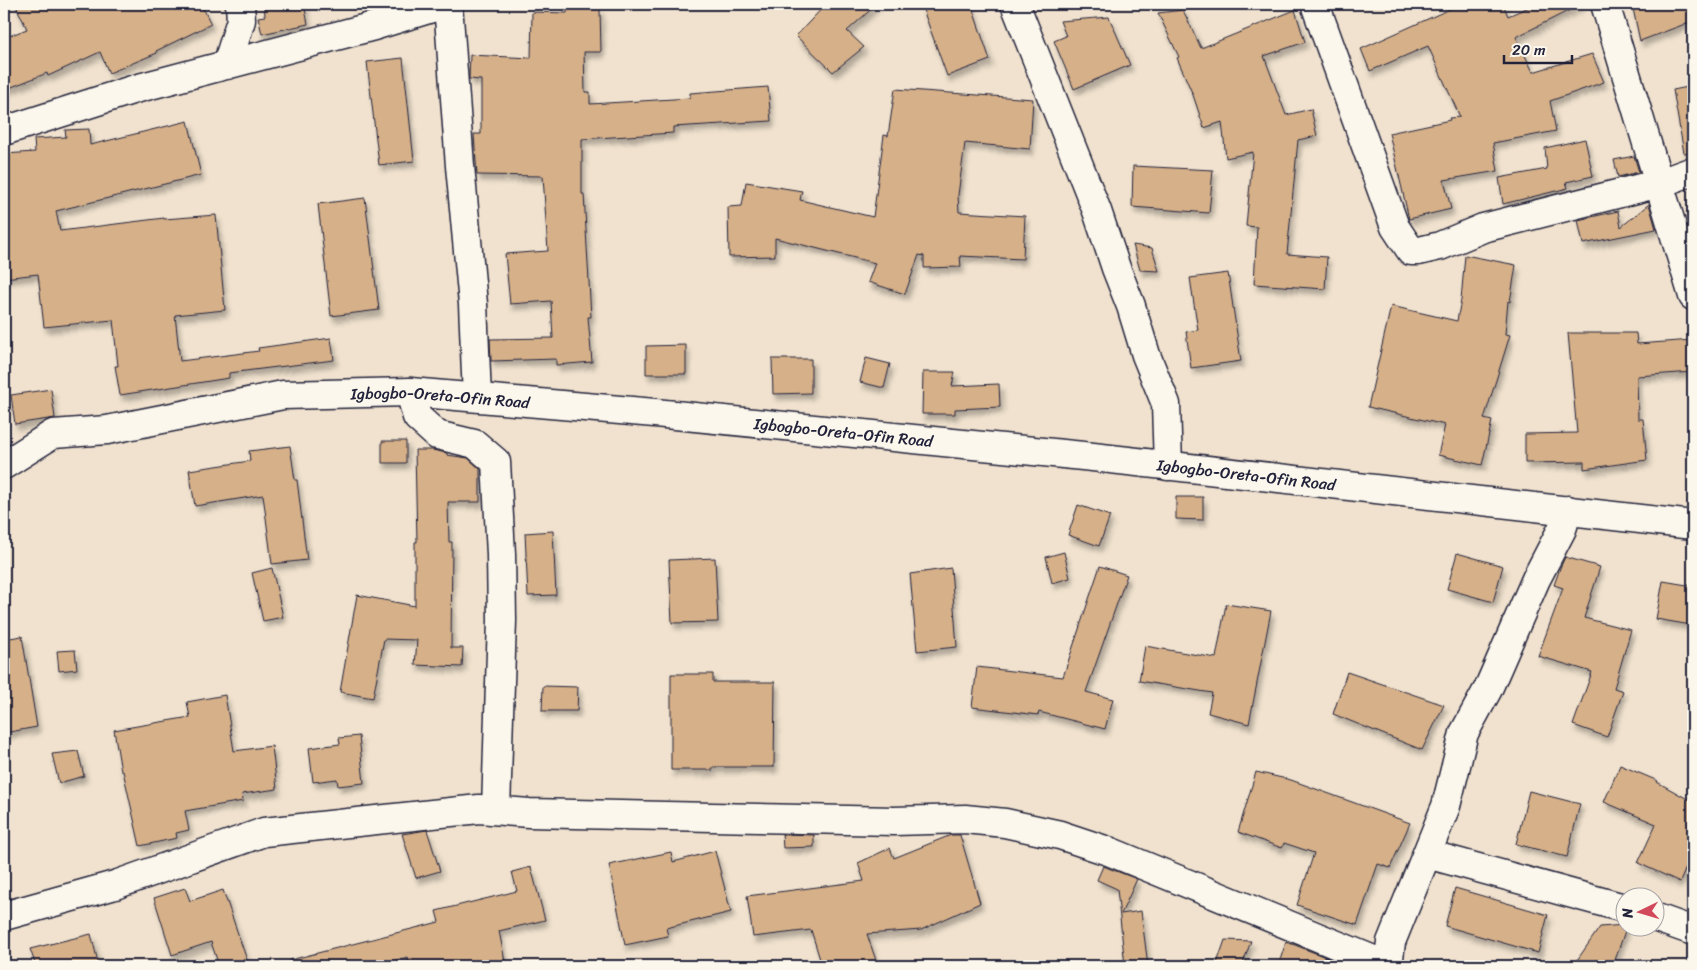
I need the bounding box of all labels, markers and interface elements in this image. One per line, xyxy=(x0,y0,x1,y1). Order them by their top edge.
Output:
scale bar xyxy=(1504,32,1572,64)
text: 20 m xyxy=(1512,37,1546,63)
street label: Igbogbo-Oreta-Ofin Road xyxy=(349,378,532,417)
street label: Igbogbo-Oreta-Ofin Road xyxy=(752,409,936,456)
street label: Igbogbo-Oreta-Ofin Road xyxy=(1154,450,1339,500)
north arrow xyxy=(1614,888,1664,938)
text: N xyxy=(1615,907,1641,920)

